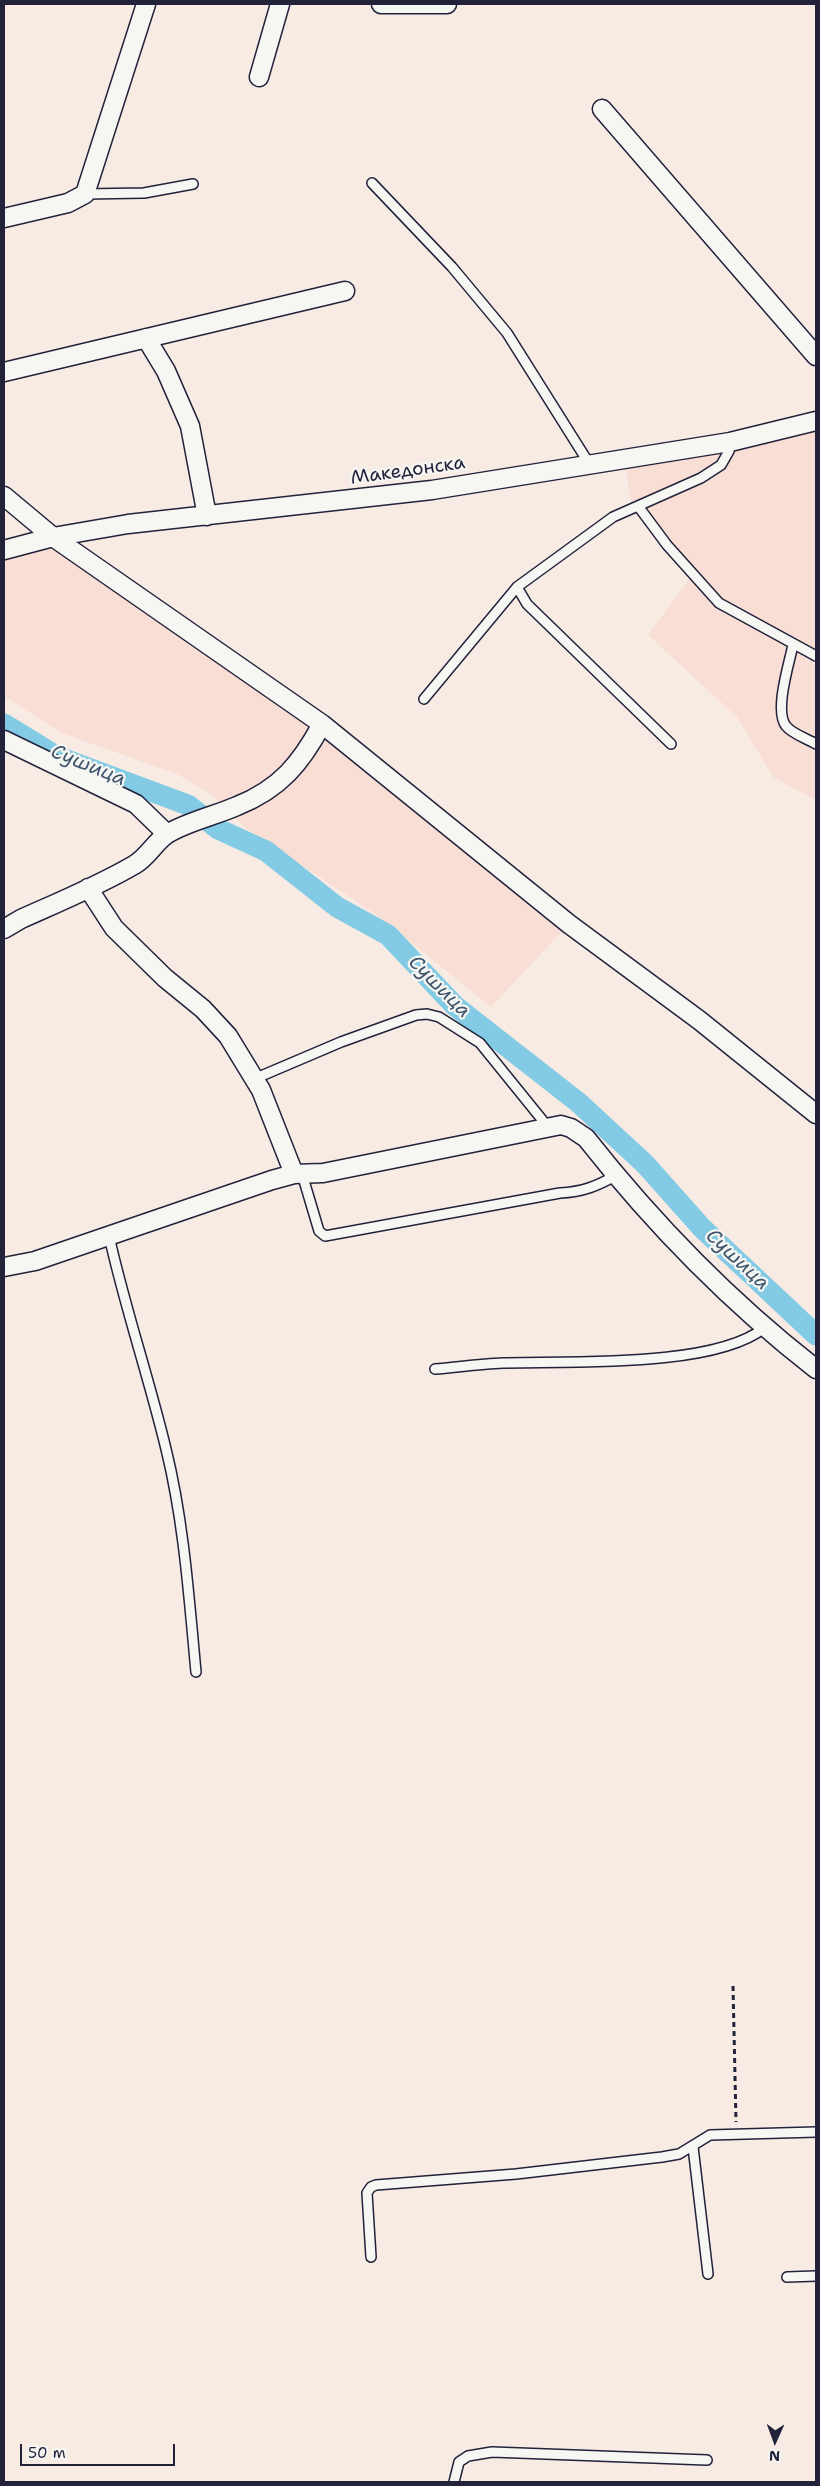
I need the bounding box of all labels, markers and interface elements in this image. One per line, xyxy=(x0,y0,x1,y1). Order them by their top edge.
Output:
street label: Македонска xyxy=(349,452,467,490)
water label: Сушица xyxy=(47,740,129,792)
water label: Сушица xyxy=(403,951,475,1023)
water label: Сушица xyxy=(700,1224,774,1296)
north arrow xyxy=(750,2416,800,2466)
scale bar xyxy=(22,2434,178,2466)
text: 50 m xyxy=(28,2443,66,2463)
text: N xyxy=(769,2447,780,2465)

